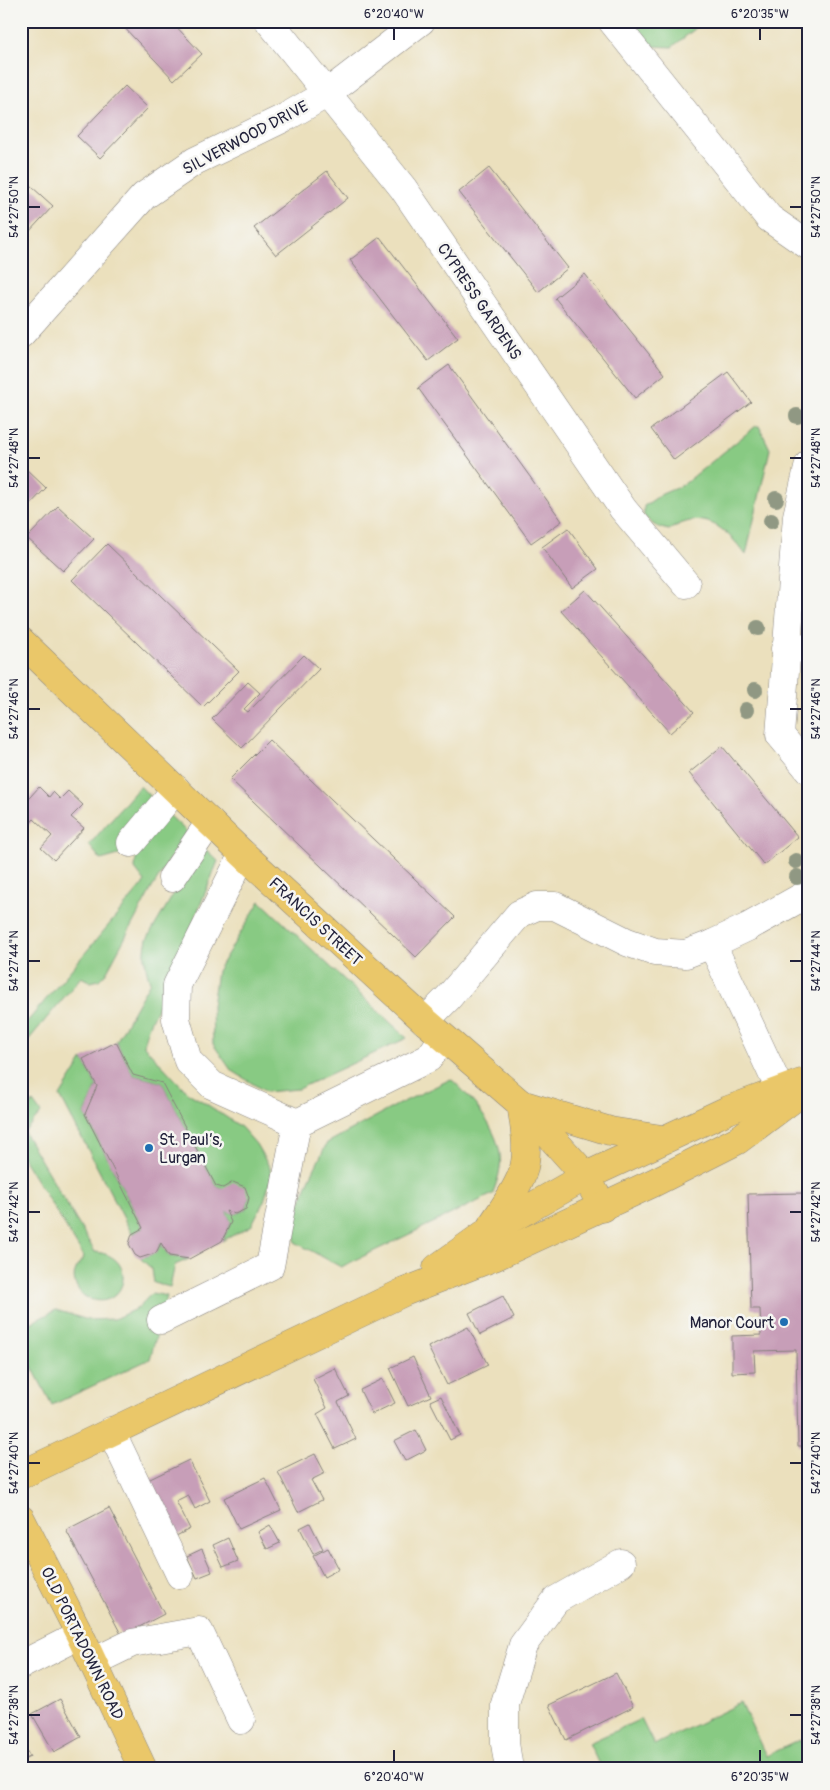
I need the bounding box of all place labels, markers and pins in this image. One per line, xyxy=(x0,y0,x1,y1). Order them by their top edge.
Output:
place label: St. Paul’s, Lurgan xyxy=(159,1130,223,1168)
marker: St. Paul’s, Lurgan xyxy=(143,1142,155,1154)
place label: Manor Court xyxy=(690,1313,775,1333)
marker: Manor Court xyxy=(778,1316,790,1328)

